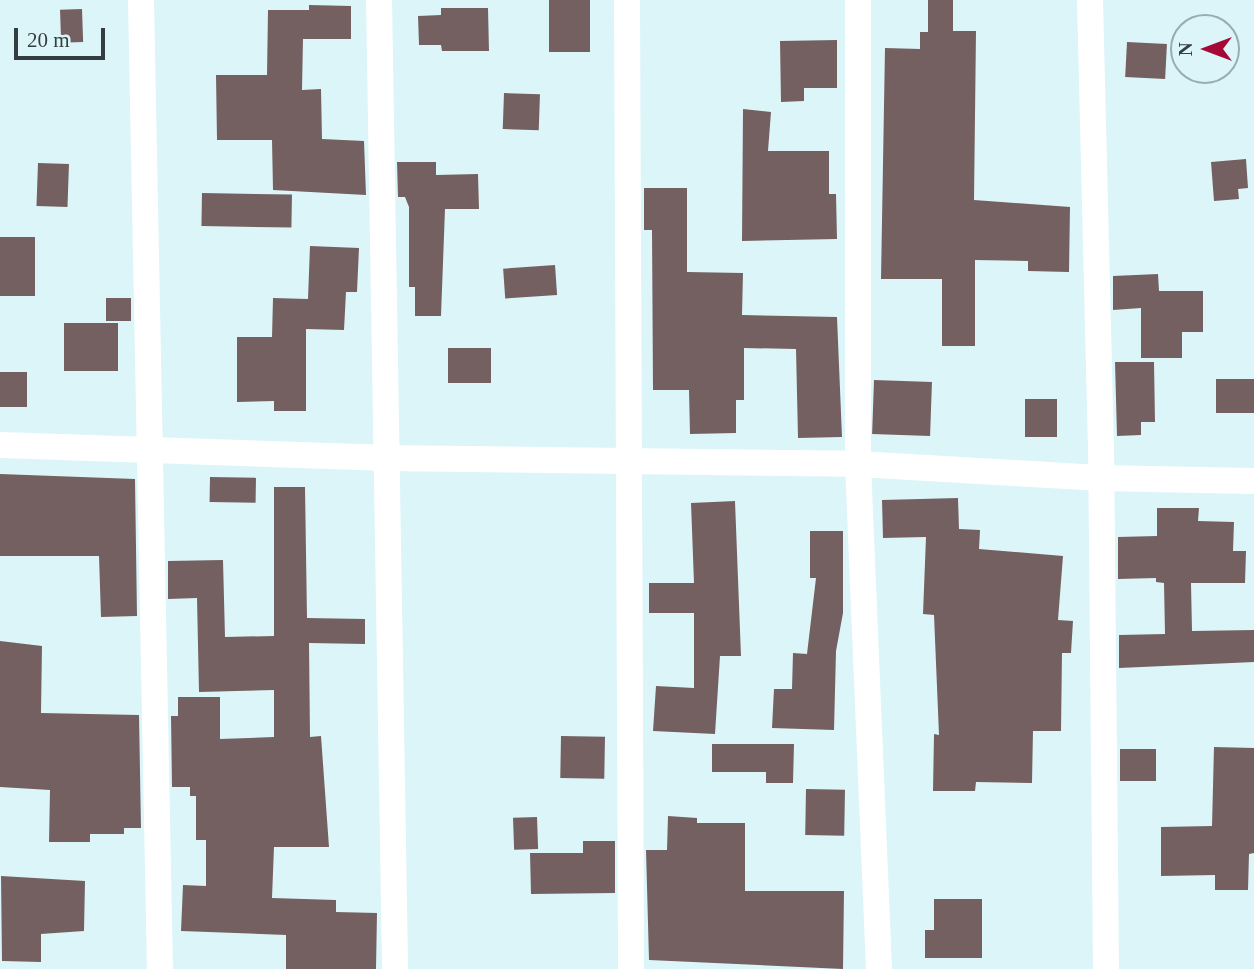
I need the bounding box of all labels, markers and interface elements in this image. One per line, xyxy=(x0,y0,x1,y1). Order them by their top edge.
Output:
scale bar xyxy=(18,14,108,58)
north arrow xyxy=(1170,14,1240,84)
text: 20 m xyxy=(27,28,70,52)
text: N xyxy=(1175,42,1196,56)

